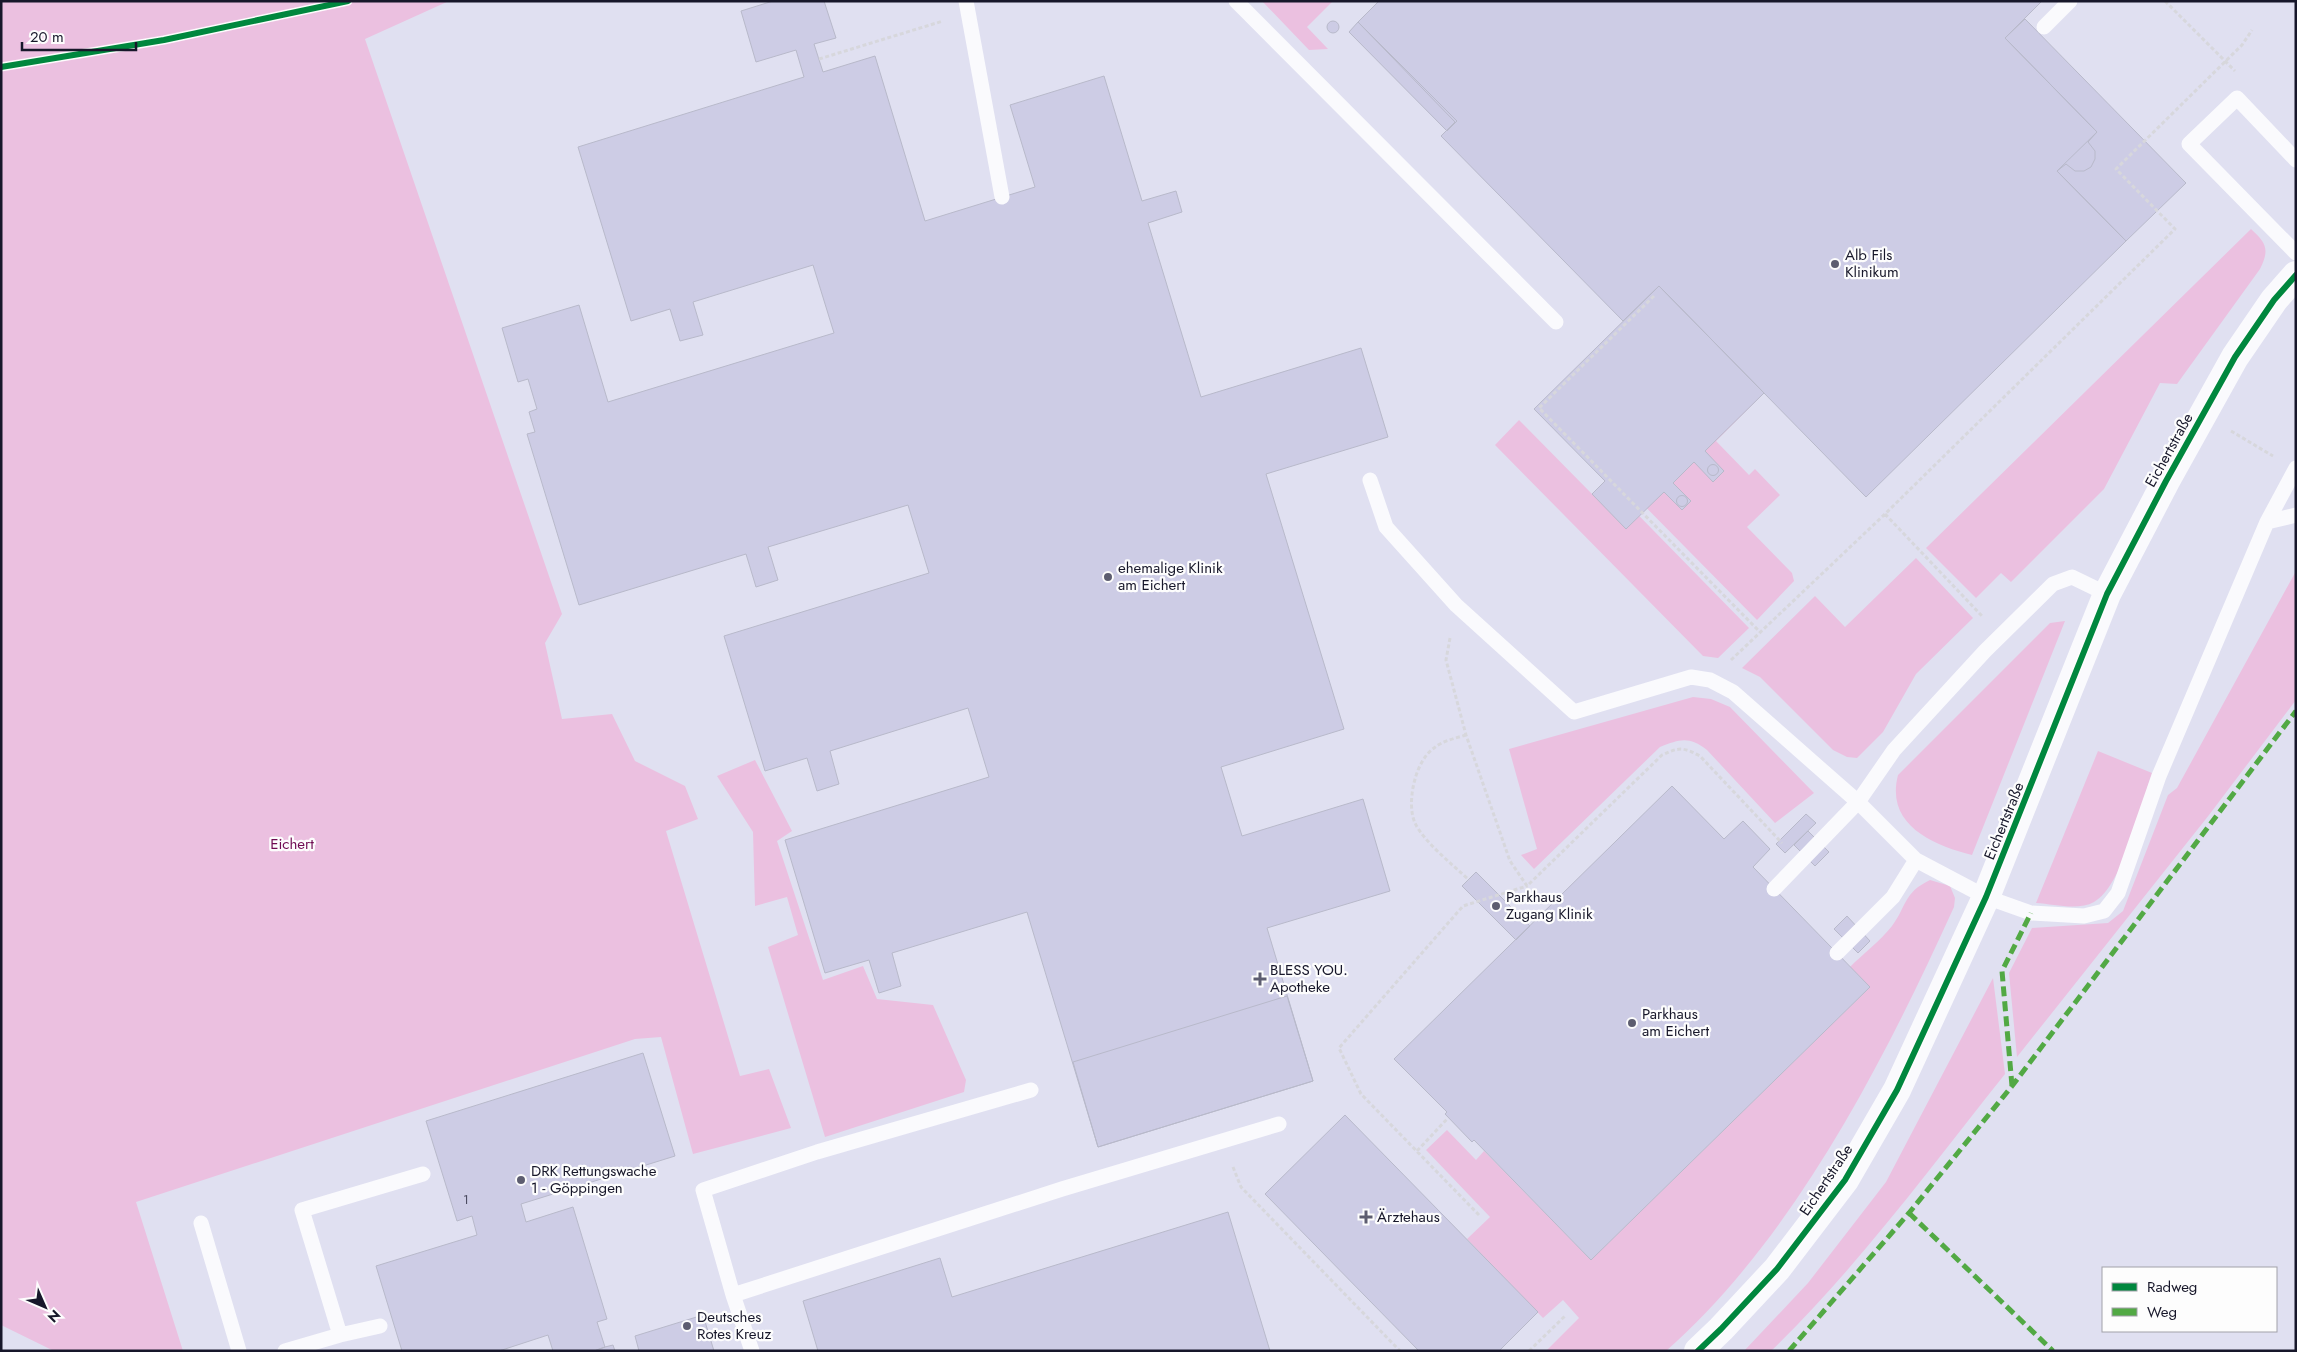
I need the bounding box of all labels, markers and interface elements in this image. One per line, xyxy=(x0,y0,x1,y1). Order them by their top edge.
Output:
scale bar xyxy=(22,20,136,52)
text: 20 m xyxy=(30,26,64,48)
place label: Alb Fils Klinikum xyxy=(1845,244,1899,283)
marker: Alb Fils Klinikum xyxy=(1829,258,1841,270)
street label: Eichertstraße xyxy=(2140,409,2199,491)
place label: ehemalige Klinik am Eichert xyxy=(1118,557,1223,596)
marker: ehemalige Klinik am Eichert xyxy=(1102,571,1114,583)
street label: Eichertstraße xyxy=(1978,779,2030,863)
park label: Eichert xyxy=(270,833,314,855)
place label: Parkhaus Zugang Klinik xyxy=(1506,886,1593,925)
marker: Parkhaus Zugang Klinik xyxy=(1490,900,1502,912)
place label: BLESS YOU. Apotheke xyxy=(1270,959,1348,998)
marker: BLESS YOU. Apotheke xyxy=(1254,973,1266,985)
place label: Parkhaus am Eichert xyxy=(1642,1003,1709,1042)
marker: Parkhaus am Eichert xyxy=(1626,1017,1638,1029)
street label: Eichertstraße xyxy=(1794,1140,1858,1220)
place label: DRK Rettungswache 1 - Göppingen xyxy=(531,1160,657,1199)
marker: DRK Rettungswache 1 - Göppingen xyxy=(515,1174,527,1186)
house number: 1 xyxy=(463,1191,469,1209)
place label: Ärztehaus xyxy=(1377,1206,1440,1228)
marker: Ärztehaus xyxy=(1359,1210,1373,1224)
legend xyxy=(2102,1267,2277,1332)
text: Radweg xyxy=(2147,1276,2197,1298)
north arrow xyxy=(20,1282,70,1332)
text: Weg xyxy=(2147,1301,2177,1323)
text: N xyxy=(43,1305,65,1327)
place label: Deutsches Rotes Kreuz xyxy=(697,1306,771,1345)
marker: Deutsches Rotes Kreuz xyxy=(681,1320,693,1332)

